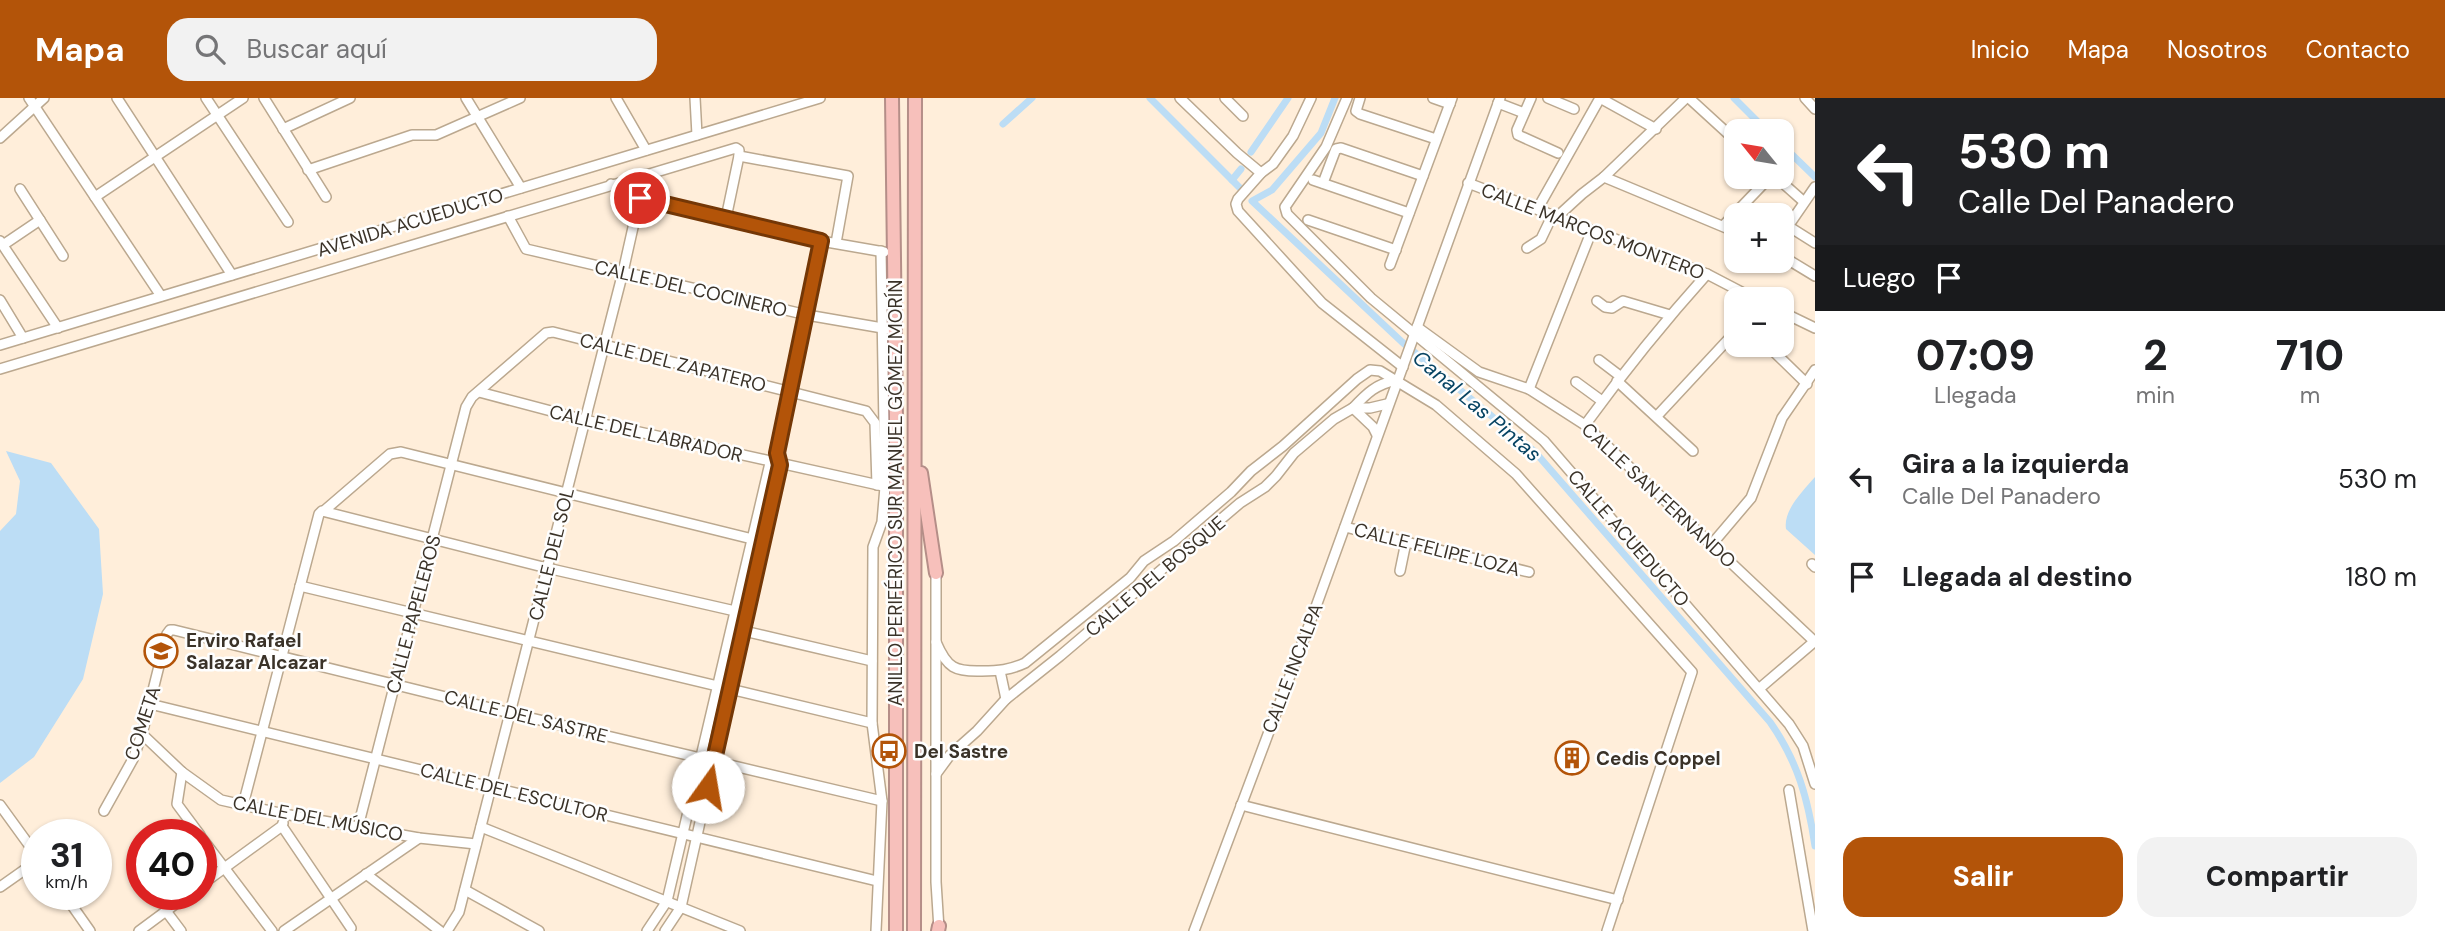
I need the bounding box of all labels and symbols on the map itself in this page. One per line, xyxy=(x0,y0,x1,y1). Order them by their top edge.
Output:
north arrow xyxy=(1724,119,1794,189)
pin xyxy=(610,168,670,228)
street label: CALLE MARCOS MONTERO xyxy=(1478,177,1708,286)
street label: AVENIDA ACUEDUCTO xyxy=(314,182,506,263)
street label: CALLE DEL COCINERO xyxy=(592,254,790,323)
street label: ANILLO PERIFÉRICO SUR MANUEL GÓMEZ MORÍN xyxy=(883,280,908,706)
street label: CALLE DEL ZAPATERO xyxy=(577,327,769,398)
water label: Canal Las Pintas xyxy=(1407,344,1547,468)
street label: CALLE DEL LABRADOR xyxy=(547,399,745,468)
street label: CALLE SAN FERNANDO xyxy=(1576,417,1741,574)
street label: CALLE ACUEDUCTO xyxy=(1562,465,1695,612)
street label: CALLE DEL SOL xyxy=(523,485,580,623)
street label: CALLE DEL BOSQUE xyxy=(1080,510,1231,642)
street label: CALLE FELIPE LOZA xyxy=(1351,517,1523,582)
street label: CALLE PAPELEROS xyxy=(380,532,447,696)
street label: CALLE INCALPA xyxy=(1256,599,1329,737)
place label: Erviro Rafael Salazar Alcazar xyxy=(186,628,327,675)
school or university icon: Erviro Rafael Salazar Alcazar xyxy=(142,632,180,670)
street label: COMETA xyxy=(119,682,166,764)
street label: CALLE DEL SASTRE xyxy=(442,684,610,749)
bus stop icon: Del Sastre xyxy=(870,732,908,770)
place label: Del Sastre xyxy=(914,739,1008,764)
building icon: Cedis Coppel xyxy=(1553,739,1591,777)
place label: Cedis Coppel xyxy=(1596,746,1721,771)
position arrow xyxy=(671,750,745,824)
street label: CALLE DEL ESCULTOR xyxy=(418,757,610,828)
street label: CALLE DEL MÚSICO xyxy=(231,790,405,847)
speed limit sign: 40 xyxy=(126,819,217,910)

